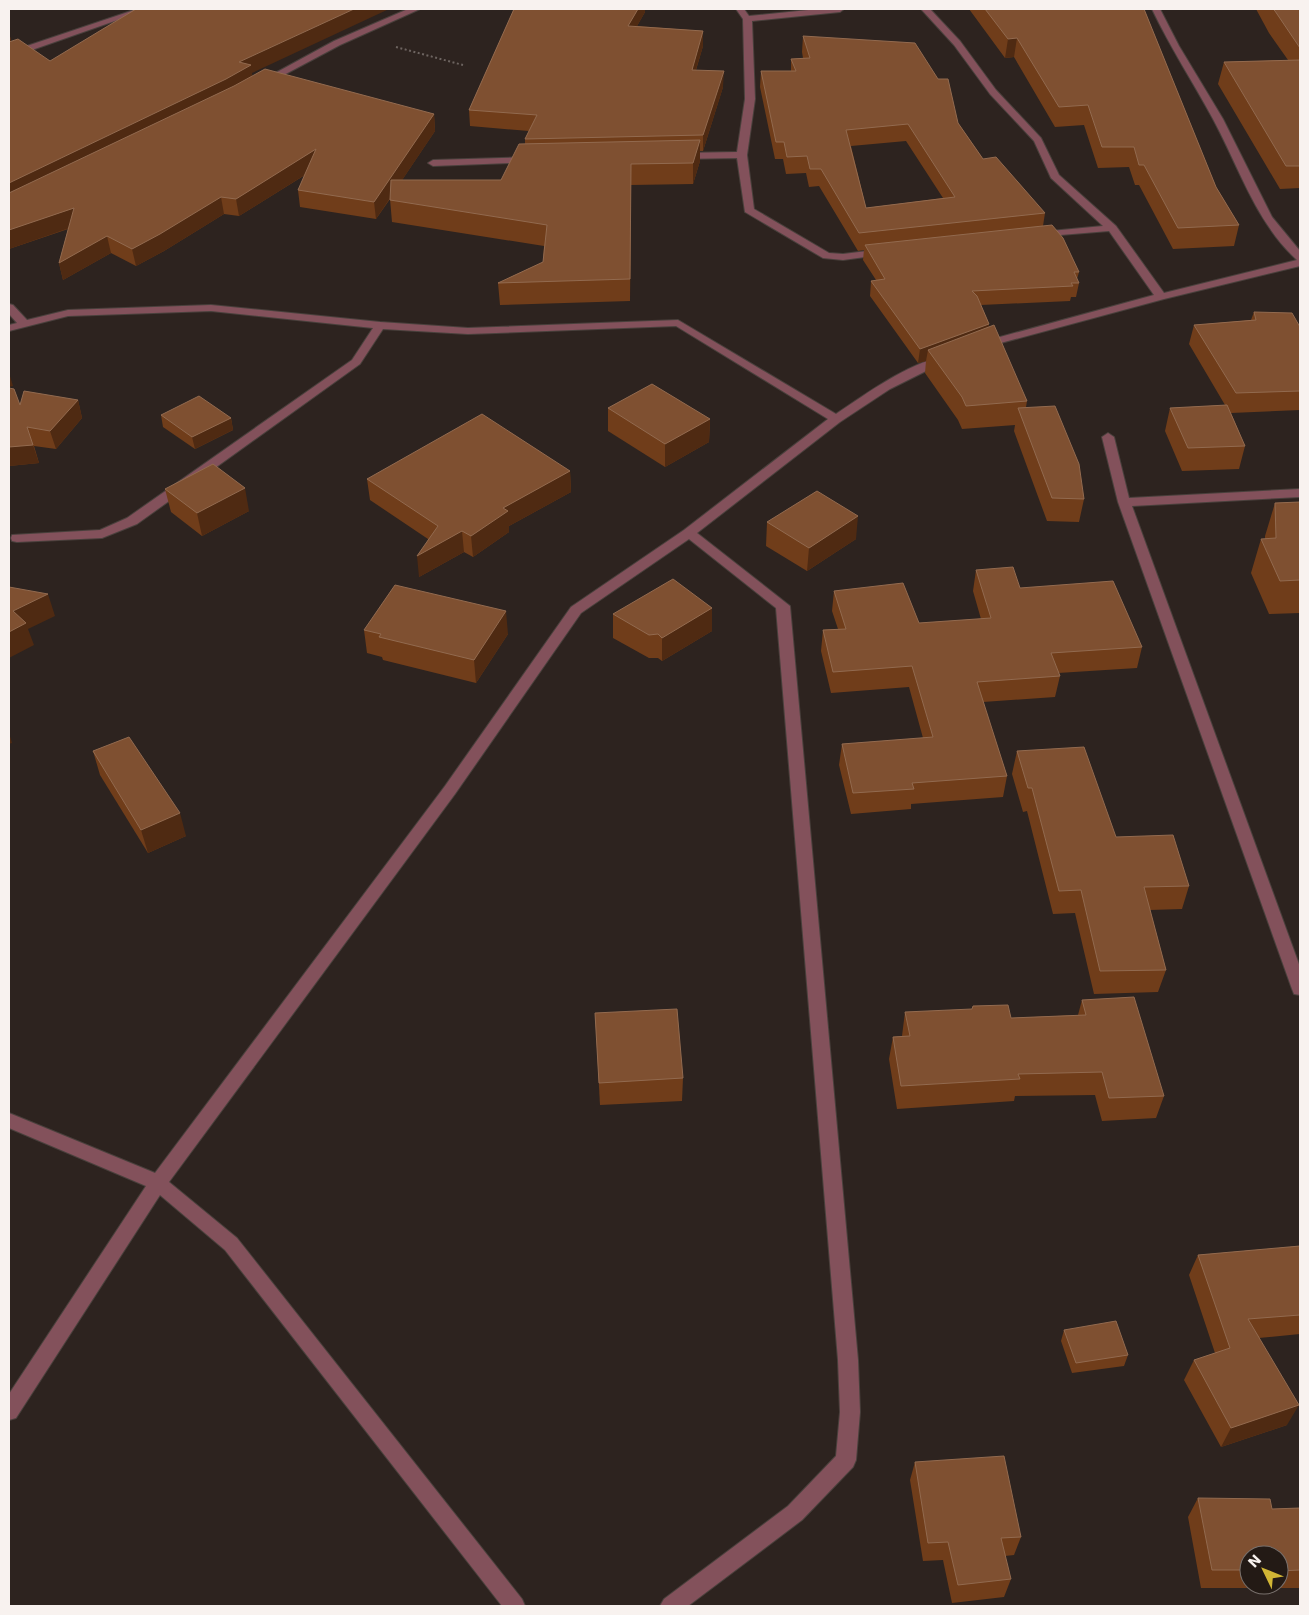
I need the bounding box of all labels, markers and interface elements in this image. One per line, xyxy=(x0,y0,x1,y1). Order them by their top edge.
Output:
north arrow xyxy=(1239,1545,1289,1595)
text: N xyxy=(1245,1551,1264,1571)

